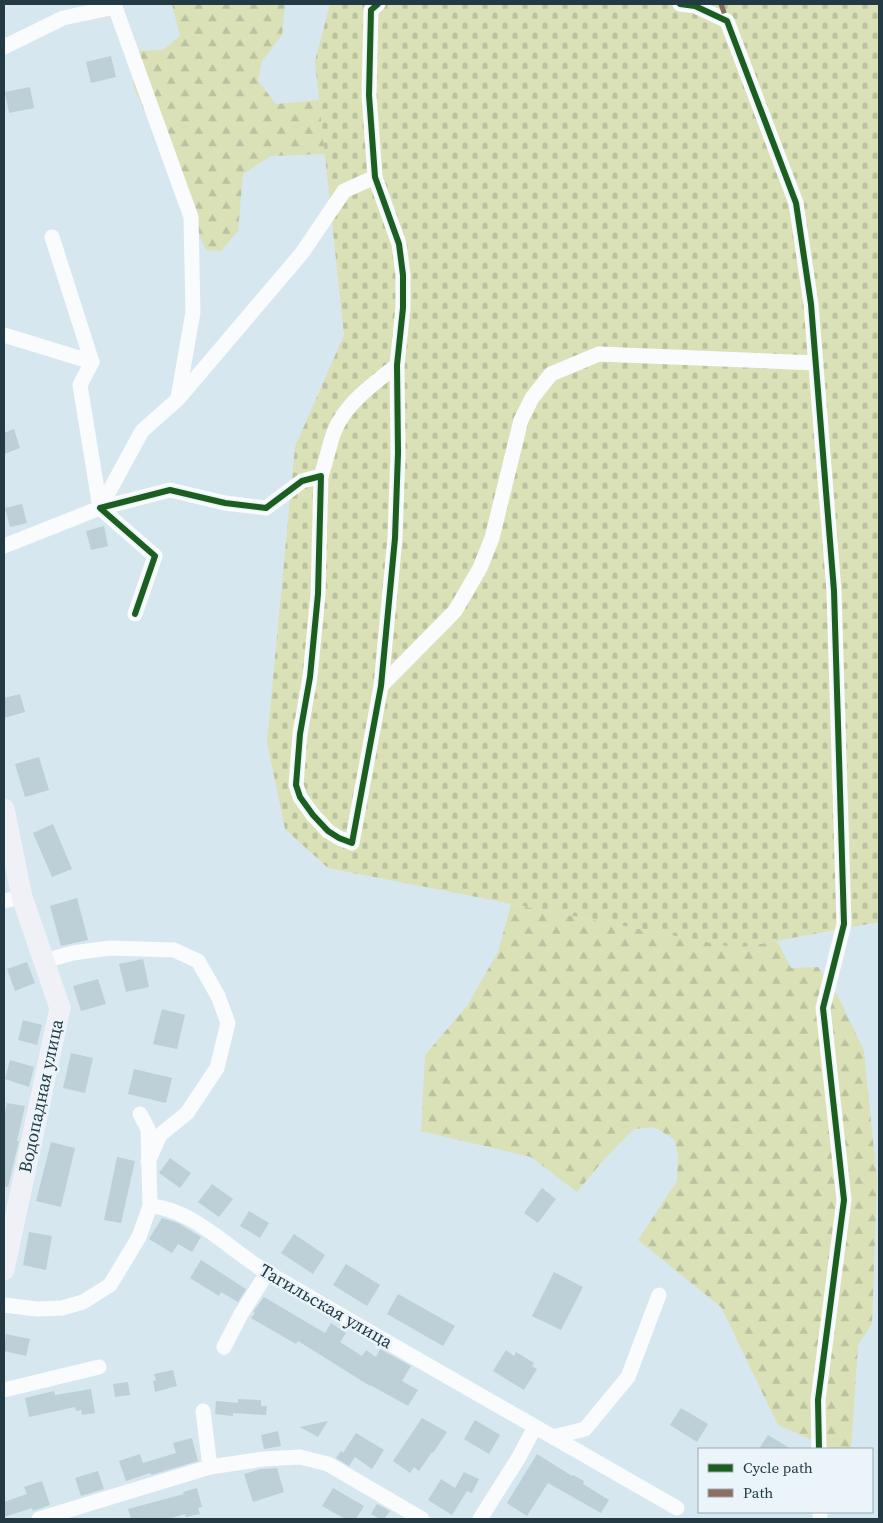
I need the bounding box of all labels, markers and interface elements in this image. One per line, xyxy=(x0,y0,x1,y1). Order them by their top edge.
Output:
street label: Водопадная улица xyxy=(12,1016,69,1175)
street label: Тагильская улица xyxy=(255,1257,398,1354)
legend xyxy=(698,1448,873,1513)
text: Cycle path xyxy=(743,1457,813,1478)
text: Path xyxy=(743,1482,773,1503)

